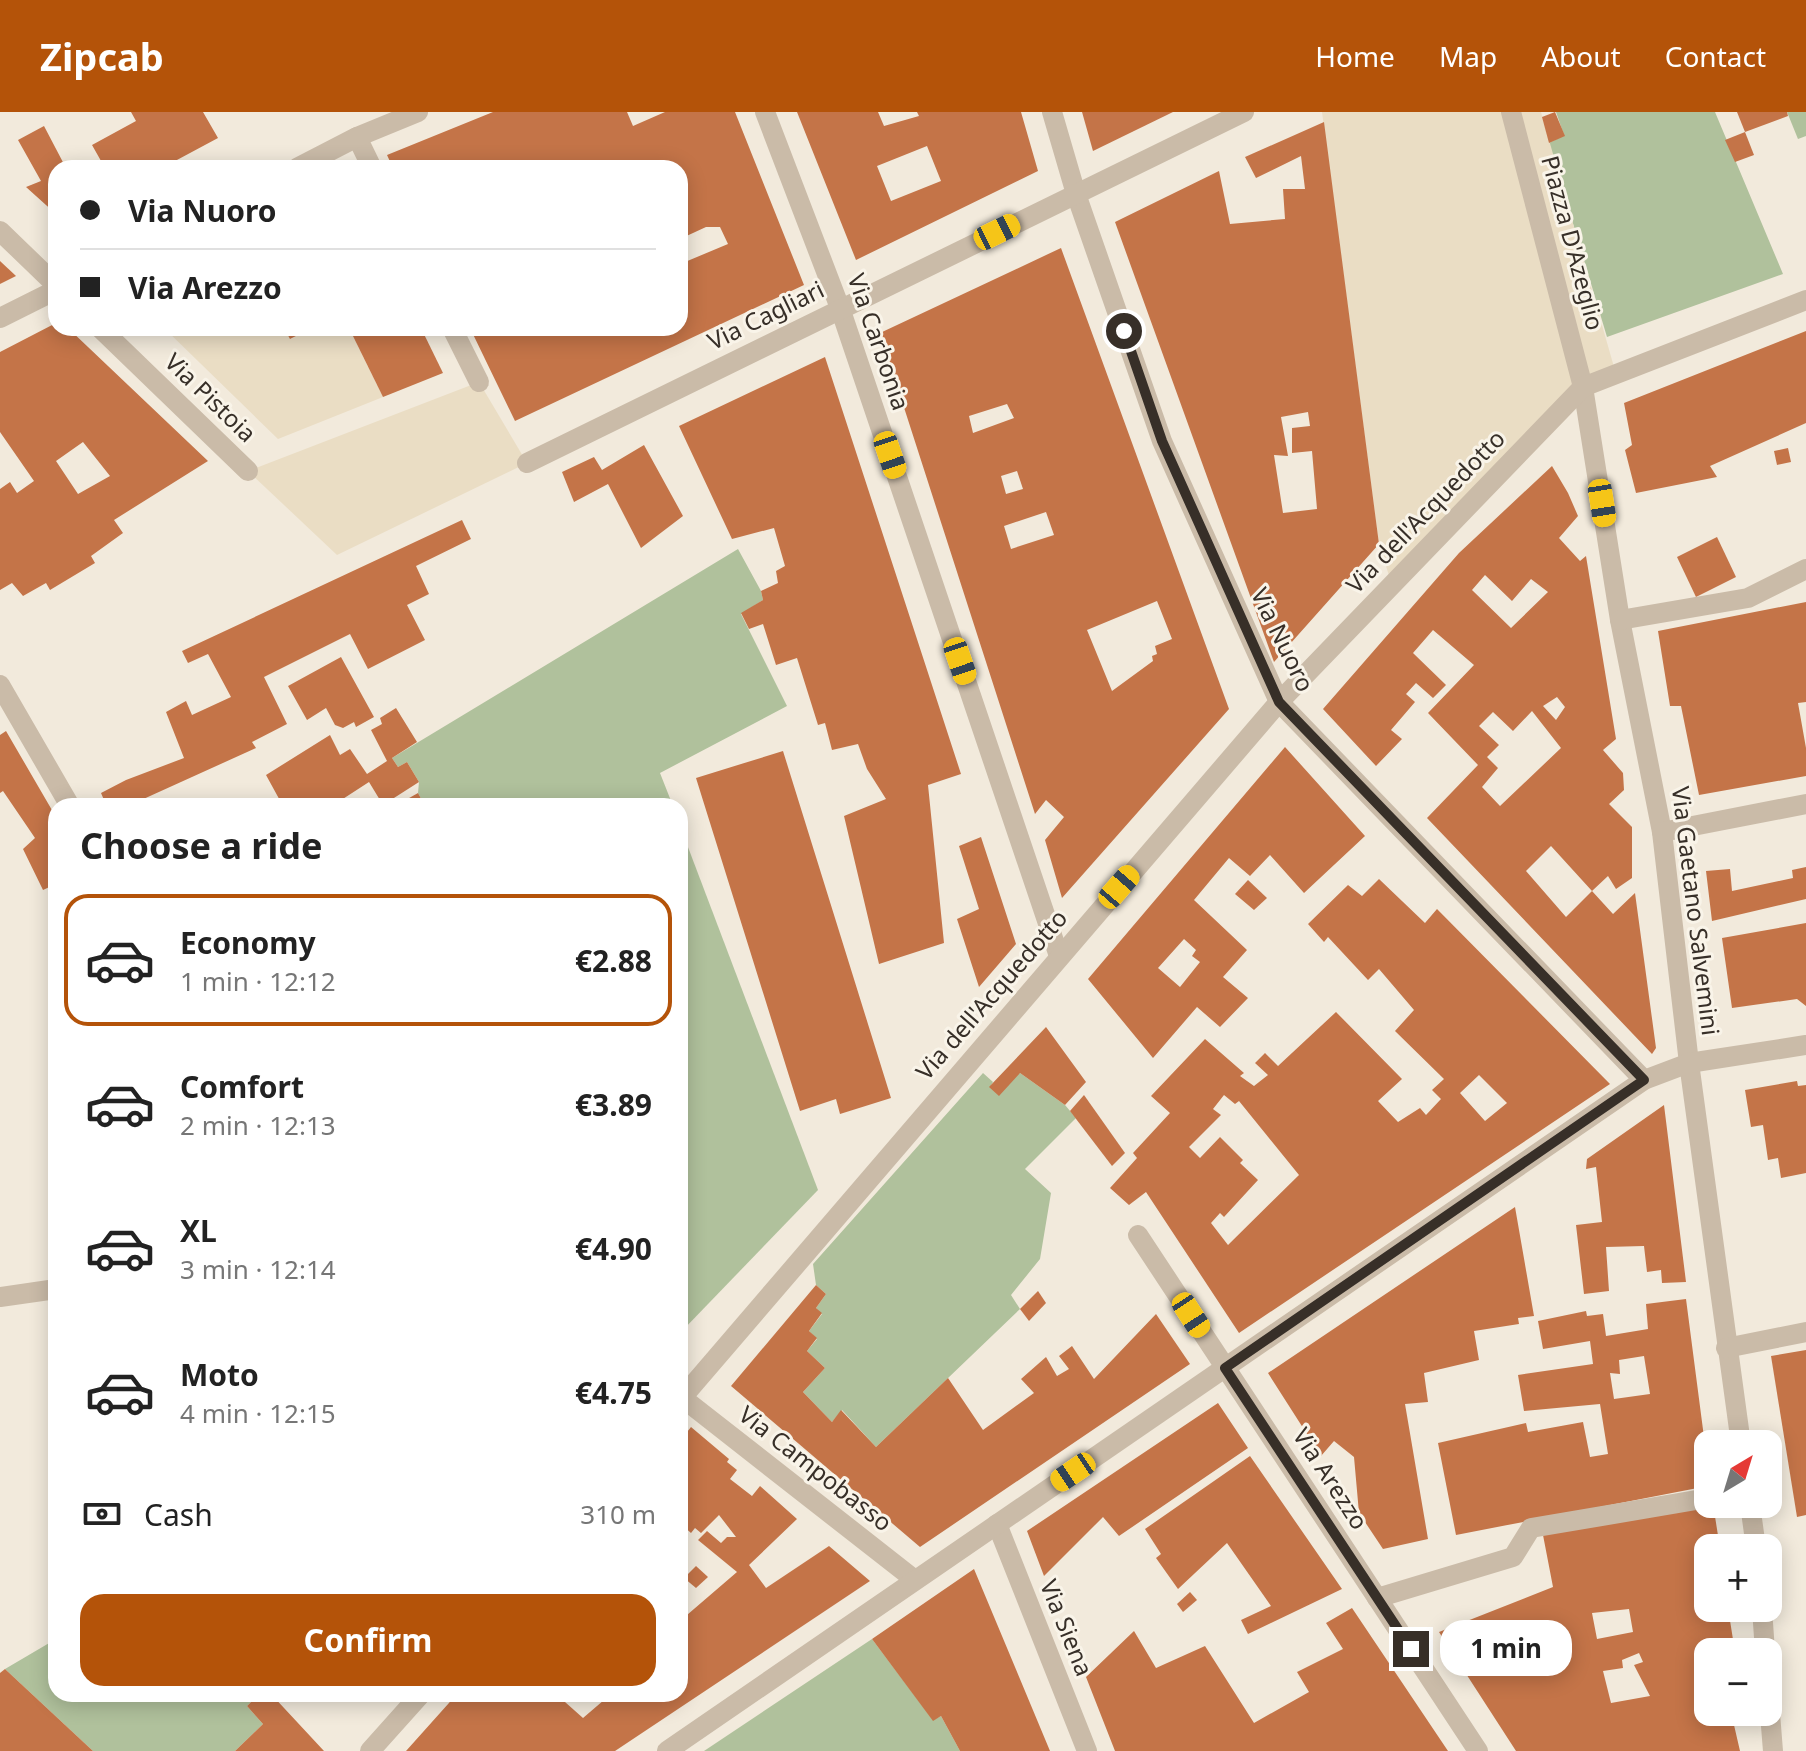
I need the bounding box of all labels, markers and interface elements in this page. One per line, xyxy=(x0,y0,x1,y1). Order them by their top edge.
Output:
text: Zipcab xyxy=(40,30,164,82)
text: Home xyxy=(1315,37,1395,75)
text: Map xyxy=(1439,37,1497,75)
text: About xyxy=(1541,37,1621,75)
text: Contact xyxy=(1665,37,1766,75)
street label: Piazza D'Azeglio xyxy=(1534,152,1613,334)
text: Via Nuoro xyxy=(128,190,276,231)
car xyxy=(970,211,1024,253)
text: Via Arezzo xyxy=(128,267,282,308)
street label: Via Carbonia xyxy=(841,269,918,414)
street label: Via Cagliari xyxy=(702,272,829,357)
route start xyxy=(1106,313,1142,349)
street label: Via Pistoia xyxy=(158,345,264,449)
street label: Via dell'Acquedotto xyxy=(1338,422,1512,600)
car xyxy=(871,428,909,482)
car xyxy=(1586,477,1618,529)
street label: Via Nuoro xyxy=(1244,582,1323,697)
car xyxy=(941,634,979,688)
street label: Via Gaetano Salvemini xyxy=(1665,784,1728,1037)
text: Choose a ride xyxy=(80,821,322,870)
car xyxy=(1094,861,1144,913)
street label: Via dell'Acquedotto xyxy=(908,902,1074,1086)
text: Economy xyxy=(180,922,316,963)
icon: car xyxy=(84,924,156,996)
text: €2.88 xyxy=(575,940,652,981)
text: 1 min · 12:12 xyxy=(180,963,336,999)
text: Comfort xyxy=(180,1066,304,1107)
icon: car xyxy=(84,1068,156,1140)
text: €3.89 xyxy=(575,1084,652,1125)
text: 2 min · 12:13 xyxy=(180,1107,336,1143)
text: XL xyxy=(180,1210,217,1251)
icon: car xyxy=(84,1212,156,1284)
text: €4.90 xyxy=(575,1228,652,1269)
text: 3 min · 12:14 xyxy=(180,1251,336,1287)
car xyxy=(1168,1288,1214,1342)
text: Moto xyxy=(180,1354,259,1395)
icon: car xyxy=(84,1356,156,1428)
text: €4.75 xyxy=(575,1372,652,1413)
text: 4 min · 12:15 xyxy=(180,1395,336,1431)
street label: Via Campobasso xyxy=(732,1397,900,1538)
street label: Via Arezzo xyxy=(1286,1421,1377,1536)
north arrow xyxy=(1694,1430,1782,1518)
map controls xyxy=(1694,1430,1782,1726)
car xyxy=(1046,1449,1100,1495)
icon: cash xyxy=(80,1492,124,1536)
text: Cash xyxy=(144,1494,213,1535)
text: 310 m xyxy=(580,1496,656,1532)
button: + xyxy=(1694,1534,1782,1622)
street label: Via Siena xyxy=(1033,1574,1102,1681)
button: Confirm xyxy=(80,1594,656,1686)
callout: 1 min xyxy=(1439,1621,1571,1677)
text: 1 min xyxy=(1470,1630,1542,1666)
route end xyxy=(1393,1631,1429,1667)
button: − xyxy=(1694,1638,1782,1726)

